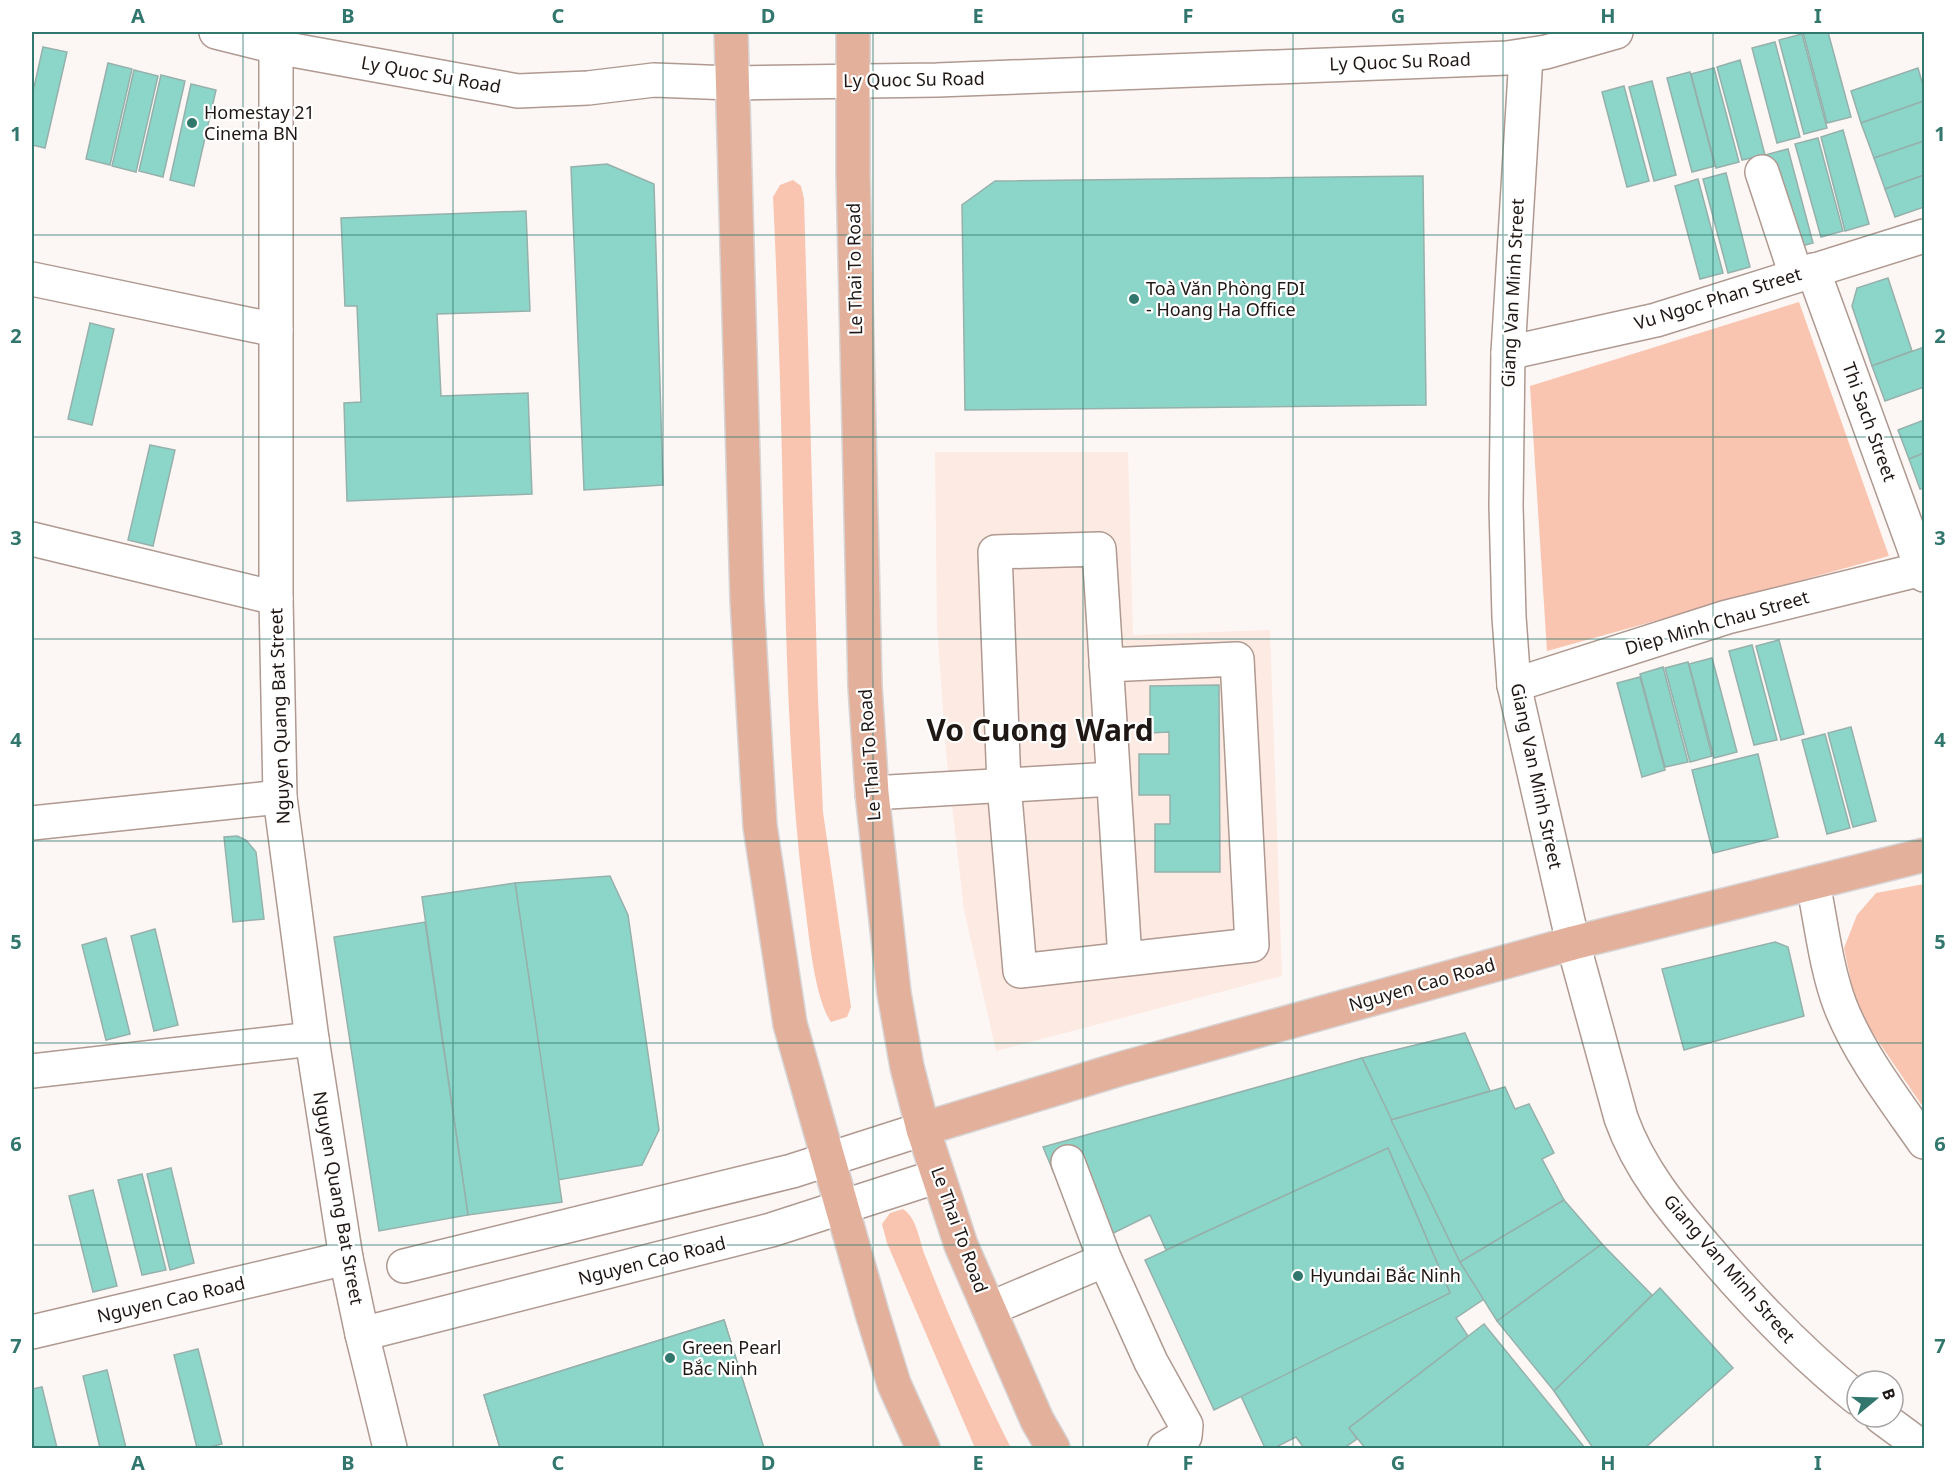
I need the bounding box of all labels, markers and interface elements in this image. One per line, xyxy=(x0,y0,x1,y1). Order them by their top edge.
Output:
text: A xyxy=(131,2,145,29)
text: B xyxy=(341,2,355,29)
text: C xyxy=(552,2,565,29)
text: D xyxy=(761,2,775,29)
text: E xyxy=(972,2,984,29)
text: F xyxy=(1183,2,1193,29)
text: G xyxy=(1391,2,1405,29)
text: H xyxy=(1600,2,1616,29)
text: I xyxy=(1814,2,1822,29)
street label: Ly Quoc Su Road xyxy=(1329,47,1471,75)
street label: Ly Quoc Su Road xyxy=(359,50,503,98)
street label: Ly Quoc Su Road xyxy=(843,66,985,92)
place label: Homestay 21 Cinema BN xyxy=(204,100,315,145)
marker: Homestay 21 Cinema BN xyxy=(185,116,199,130)
text: 1 xyxy=(10,120,22,147)
text: 1 xyxy=(1934,120,1946,147)
street label: Giang Van Minh Street xyxy=(1495,197,1529,388)
street label: Le Thai To Road xyxy=(841,203,867,335)
street label: Vu Ngoc Phan Street xyxy=(1631,261,1805,335)
place label: Toà Văn Phòng FDI - Hoang Ha Office xyxy=(1146,276,1305,321)
marker: Toà Văn Phòng FDI - Hoang Ha Office xyxy=(1127,292,1141,306)
text: 2 xyxy=(10,322,22,349)
text: 2 xyxy=(1934,322,1946,349)
street label: Thi Sach Street xyxy=(1837,359,1903,485)
text: 3 xyxy=(10,524,22,551)
text: 3 xyxy=(1934,524,1946,551)
street label: Diep Minh Chau Street xyxy=(1622,584,1812,660)
street label: Nguyen Quang Bat Street xyxy=(263,607,295,825)
street label: Giang Van Minh Street xyxy=(1506,681,1568,871)
street label: Le Thai To Road xyxy=(852,688,886,822)
district label: Vo Cuong Ward xyxy=(926,709,1154,750)
text: 4 xyxy=(10,726,22,753)
text: 4 xyxy=(1934,726,1946,753)
text: 5 xyxy=(10,928,22,955)
text: 5 xyxy=(1934,928,1946,955)
street label: Nguyen Cao Road xyxy=(1346,952,1498,1016)
street label: Nguyen Quang Bat Street xyxy=(308,1089,370,1307)
text: 6 xyxy=(10,1130,22,1157)
text: 6 xyxy=(1934,1130,1946,1157)
street label: Le Thai To Road xyxy=(926,1163,994,1296)
street label: Giang Van Minh Street xyxy=(1659,1189,1801,1348)
street label: Nguyen Cao Road xyxy=(575,1230,728,1290)
place label: Hyundai Bắc Ninh xyxy=(1310,1263,1461,1287)
marker: Hyundai Bắc Ninh xyxy=(1291,1269,1305,1283)
street label: Nguyen Cao Road xyxy=(94,1270,247,1328)
text: 7 xyxy=(10,1332,22,1359)
text: 7 xyxy=(1934,1332,1946,1359)
place label: Green Pearl Bắc Ninh xyxy=(682,1335,782,1380)
marker: Green Pearl Bắc Ninh xyxy=(663,1351,677,1365)
north arrow xyxy=(1845,1369,1905,1429)
text: B xyxy=(1877,1386,1901,1403)
text: A xyxy=(131,1449,145,1476)
text: B xyxy=(341,1449,355,1476)
text: C xyxy=(552,1449,565,1476)
text: D xyxy=(761,1449,775,1476)
text: E xyxy=(972,1449,984,1476)
text: F xyxy=(1183,1449,1193,1476)
text: G xyxy=(1391,1449,1405,1476)
text: H xyxy=(1600,1449,1616,1476)
text: I xyxy=(1814,1449,1822,1476)

